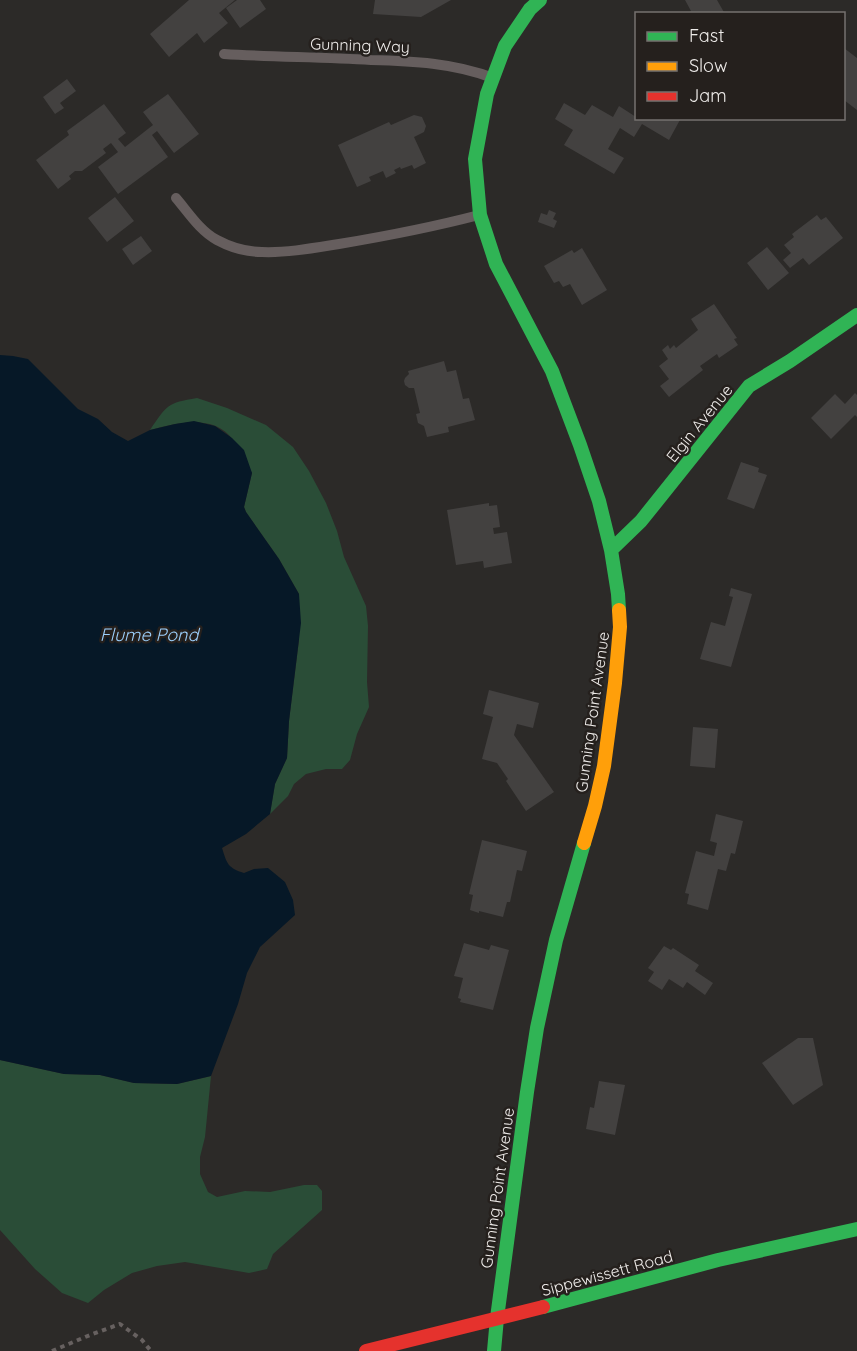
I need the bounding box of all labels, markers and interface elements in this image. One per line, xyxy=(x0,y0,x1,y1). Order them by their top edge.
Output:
legend xyxy=(635,12,845,120)
text: Fast xyxy=(689,24,724,47)
street label: Gunning Way xyxy=(310,33,410,57)
text: Slow xyxy=(689,54,727,77)
text: Jam xyxy=(689,84,727,107)
street label: Elgin Avenue xyxy=(662,380,736,466)
water label: Flume Pond xyxy=(100,623,200,646)
street label: Gunning Point Avenue xyxy=(571,630,613,794)
street label: Gunning Point Avenue xyxy=(476,1106,518,1270)
street label: Sippewissett Road xyxy=(539,1246,675,1300)

